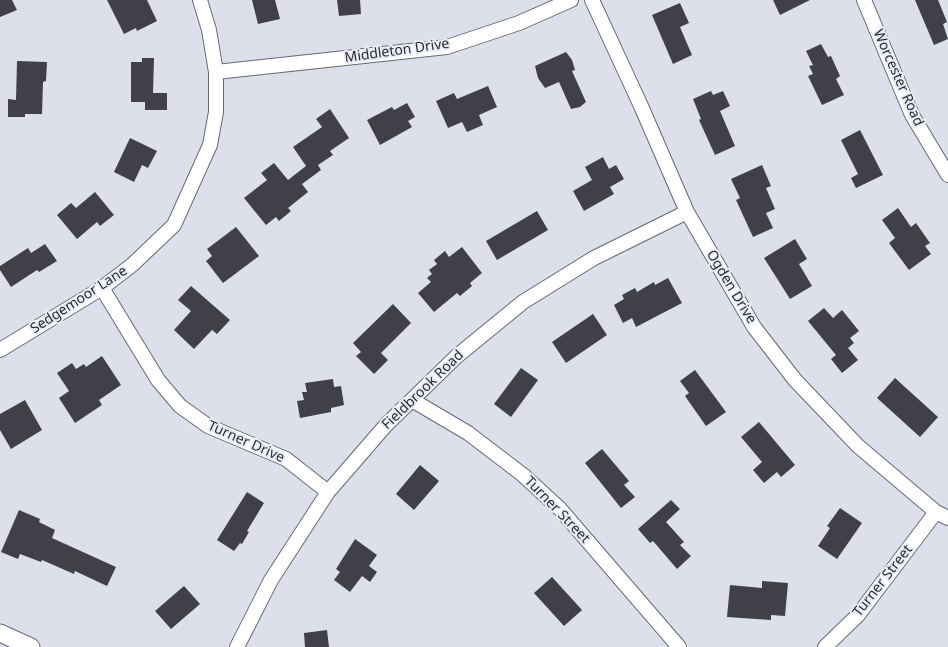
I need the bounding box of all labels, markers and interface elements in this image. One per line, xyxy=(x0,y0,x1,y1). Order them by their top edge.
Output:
street label: Worcester Road xyxy=(869,27,927,129)
street label: Middleton Drive xyxy=(344,35,450,67)
street label: Ogden Drive xyxy=(702,247,760,327)
street label: Sedgemoor Lane xyxy=(28,262,130,338)
street label: Fieldbrook Road xyxy=(379,347,467,433)
street label: Turner Drive xyxy=(205,418,287,466)
street label: Turner Street xyxy=(521,473,593,547)
street label: Turner Street xyxy=(850,542,916,620)

